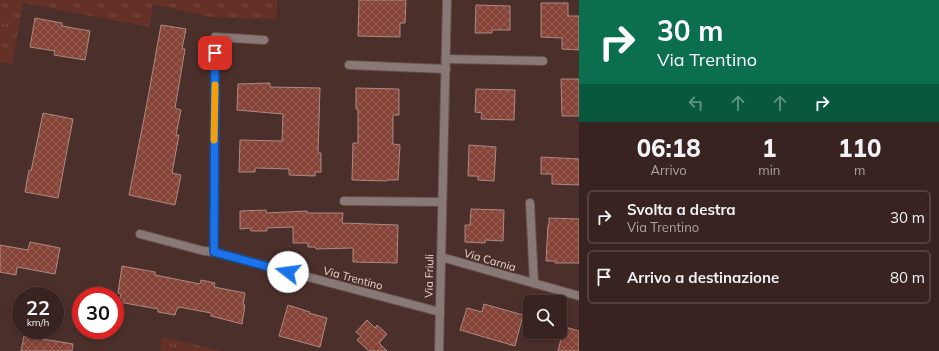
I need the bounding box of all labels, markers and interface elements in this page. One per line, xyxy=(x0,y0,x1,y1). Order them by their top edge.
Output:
text: 30 m xyxy=(657,13,723,48)
icon: right xyxy=(591,16,643,68)
pin xyxy=(198,36,232,70)
icon: arrive xyxy=(204,42,226,64)
text: Via Trentino xyxy=(657,48,757,71)
icon: left xyxy=(685,92,707,114)
icon: ahead xyxy=(727,92,749,114)
icon: ahead xyxy=(769,92,791,114)
icon: right xyxy=(811,92,833,114)
text: 06:18 xyxy=(637,133,701,163)
text: 1 xyxy=(762,133,777,163)
text: 110 xyxy=(838,133,881,163)
text: Arrivo xyxy=(650,162,687,178)
text: min xyxy=(758,162,780,178)
text: m xyxy=(854,162,865,178)
text: Svolta a destra xyxy=(627,200,736,219)
icon: right xyxy=(593,206,615,228)
text: 30 m xyxy=(890,208,925,227)
text: Via Trentino xyxy=(627,219,699,235)
street label: Via Carnia xyxy=(462,246,518,274)
position arrow xyxy=(267,251,309,293)
street label: Via Friuli xyxy=(422,254,436,298)
street label: Via Trentino xyxy=(322,263,384,293)
icon: arrive xyxy=(593,266,615,288)
text: Arrivo a destinazione xyxy=(627,268,779,287)
text: 80 m xyxy=(890,268,925,287)
speed limit sign: 30 xyxy=(72,287,124,339)
text: 22 xyxy=(26,295,50,320)
map controls xyxy=(523,295,567,339)
button: search xyxy=(523,295,567,339)
text: km/h xyxy=(27,316,49,329)

